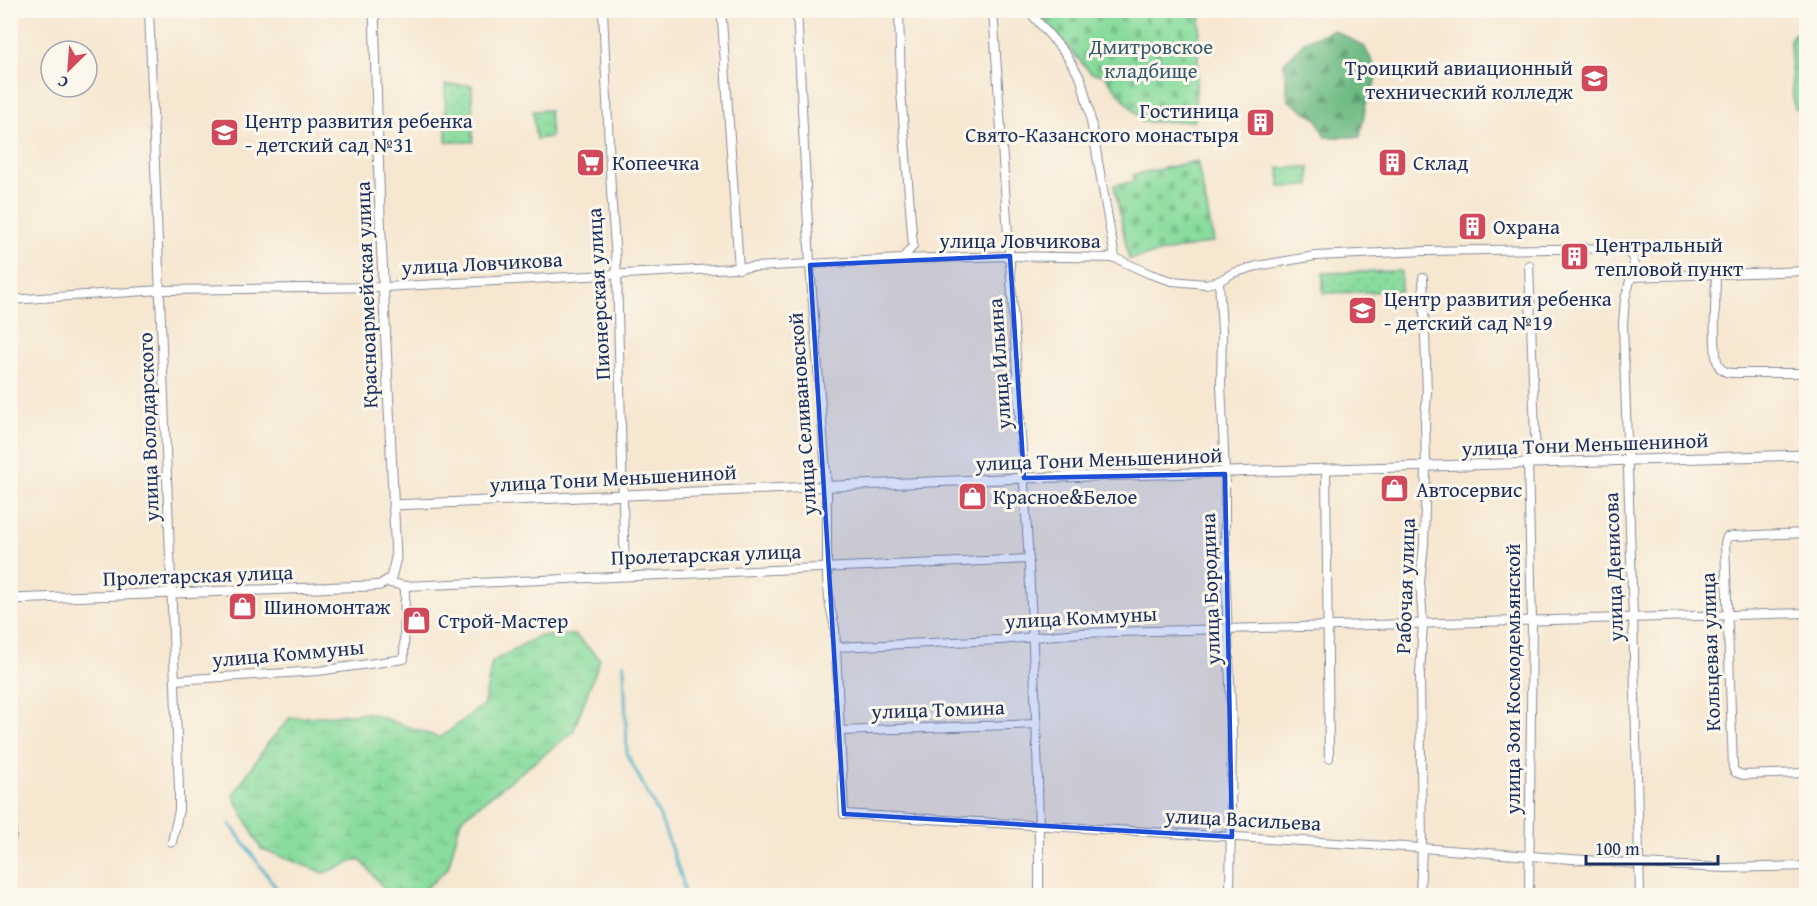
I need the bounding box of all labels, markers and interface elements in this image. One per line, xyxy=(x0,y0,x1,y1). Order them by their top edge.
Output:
park label: Дмитровское кладбище xyxy=(1088,31,1213,86)
north arrow xyxy=(39,39,99,99)
place label: Троицкий авиационный технический колледж xyxy=(1345,52,1574,107)
school or university icon: Троицкий авиационный технический колледж xyxy=(1578,63,1610,95)
text: С xyxy=(53,70,72,95)
place label: Гостиница Свято-Казанского монастыря xyxy=(965,95,1239,150)
place label: Центр развития ребенка - детский сад №31 xyxy=(245,105,473,160)
building icon: Гостиница Свято-Казанского монастыря xyxy=(1244,106,1276,138)
school or university icon: Центр развития ребенка - детский сад №31 xyxy=(208,116,240,148)
supermarket icon: Копеечка xyxy=(575,146,607,178)
building icon: Склад xyxy=(1376,146,1408,178)
place label: Копеечка xyxy=(612,147,699,178)
place label: Склад xyxy=(1413,147,1469,178)
street label: Красноармейская улица xyxy=(347,181,385,409)
street label: Пионерская улица xyxy=(578,207,618,381)
building icon: Охрана xyxy=(1456,210,1488,242)
place label: Охрана xyxy=(1493,211,1560,242)
street label: улица Ловчикова xyxy=(938,225,1101,256)
place label: Центральный тепловой пункт xyxy=(1595,229,1743,284)
building icon: Центральный тепловой пункт xyxy=(1558,240,1590,272)
street label: улица Ловчикова xyxy=(400,243,563,283)
place label: Центр развития ребенка - детский сад №19 xyxy=(1384,283,1612,338)
school or university icon: Центр развития ребенка - детский сад №19 xyxy=(1347,294,1379,326)
street label: улица Ильина xyxy=(979,297,1019,432)
street label: улица Селивановской xyxy=(779,311,825,518)
street label: улица Володарского xyxy=(129,332,167,523)
street label: улица Тони Меньшениной xyxy=(1460,424,1709,464)
street label: улица Тони Меньшениной xyxy=(974,439,1223,479)
street label: улица Тони Меньшениной xyxy=(488,456,737,500)
shop icon: Автосервис xyxy=(1379,473,1411,505)
place label: Автосервис xyxy=(1416,474,1522,505)
shop icon: Красное&Белое xyxy=(956,480,988,512)
place label: Красное&Белое xyxy=(993,481,1138,512)
street label: улица Денисова xyxy=(1595,492,1631,643)
street label: улица Бородина xyxy=(1192,512,1228,667)
street label: Рабочая улица xyxy=(1387,518,1423,654)
street label: Пролетарская улица xyxy=(610,535,802,573)
street label: улица Зои Космодемьянской xyxy=(1497,543,1528,816)
street label: Пролетарская улица xyxy=(102,556,294,594)
street label: Кольцевая улица xyxy=(1692,572,1728,732)
shop icon: Шиномонтаж xyxy=(227,590,259,622)
place label: Шиномонтаж xyxy=(264,591,391,622)
street label: улица Коммуны xyxy=(1003,598,1158,637)
shop icon: Строй-Мастер xyxy=(401,604,433,636)
place label: Строй-Мастер xyxy=(438,605,568,636)
street label: улица Коммуны xyxy=(210,631,366,675)
street label: улица Томина xyxy=(870,691,1005,727)
street label: улица Васильева xyxy=(1163,799,1322,839)
scale bar xyxy=(1586,828,1718,866)
text: 100 m xyxy=(1595,835,1640,862)

